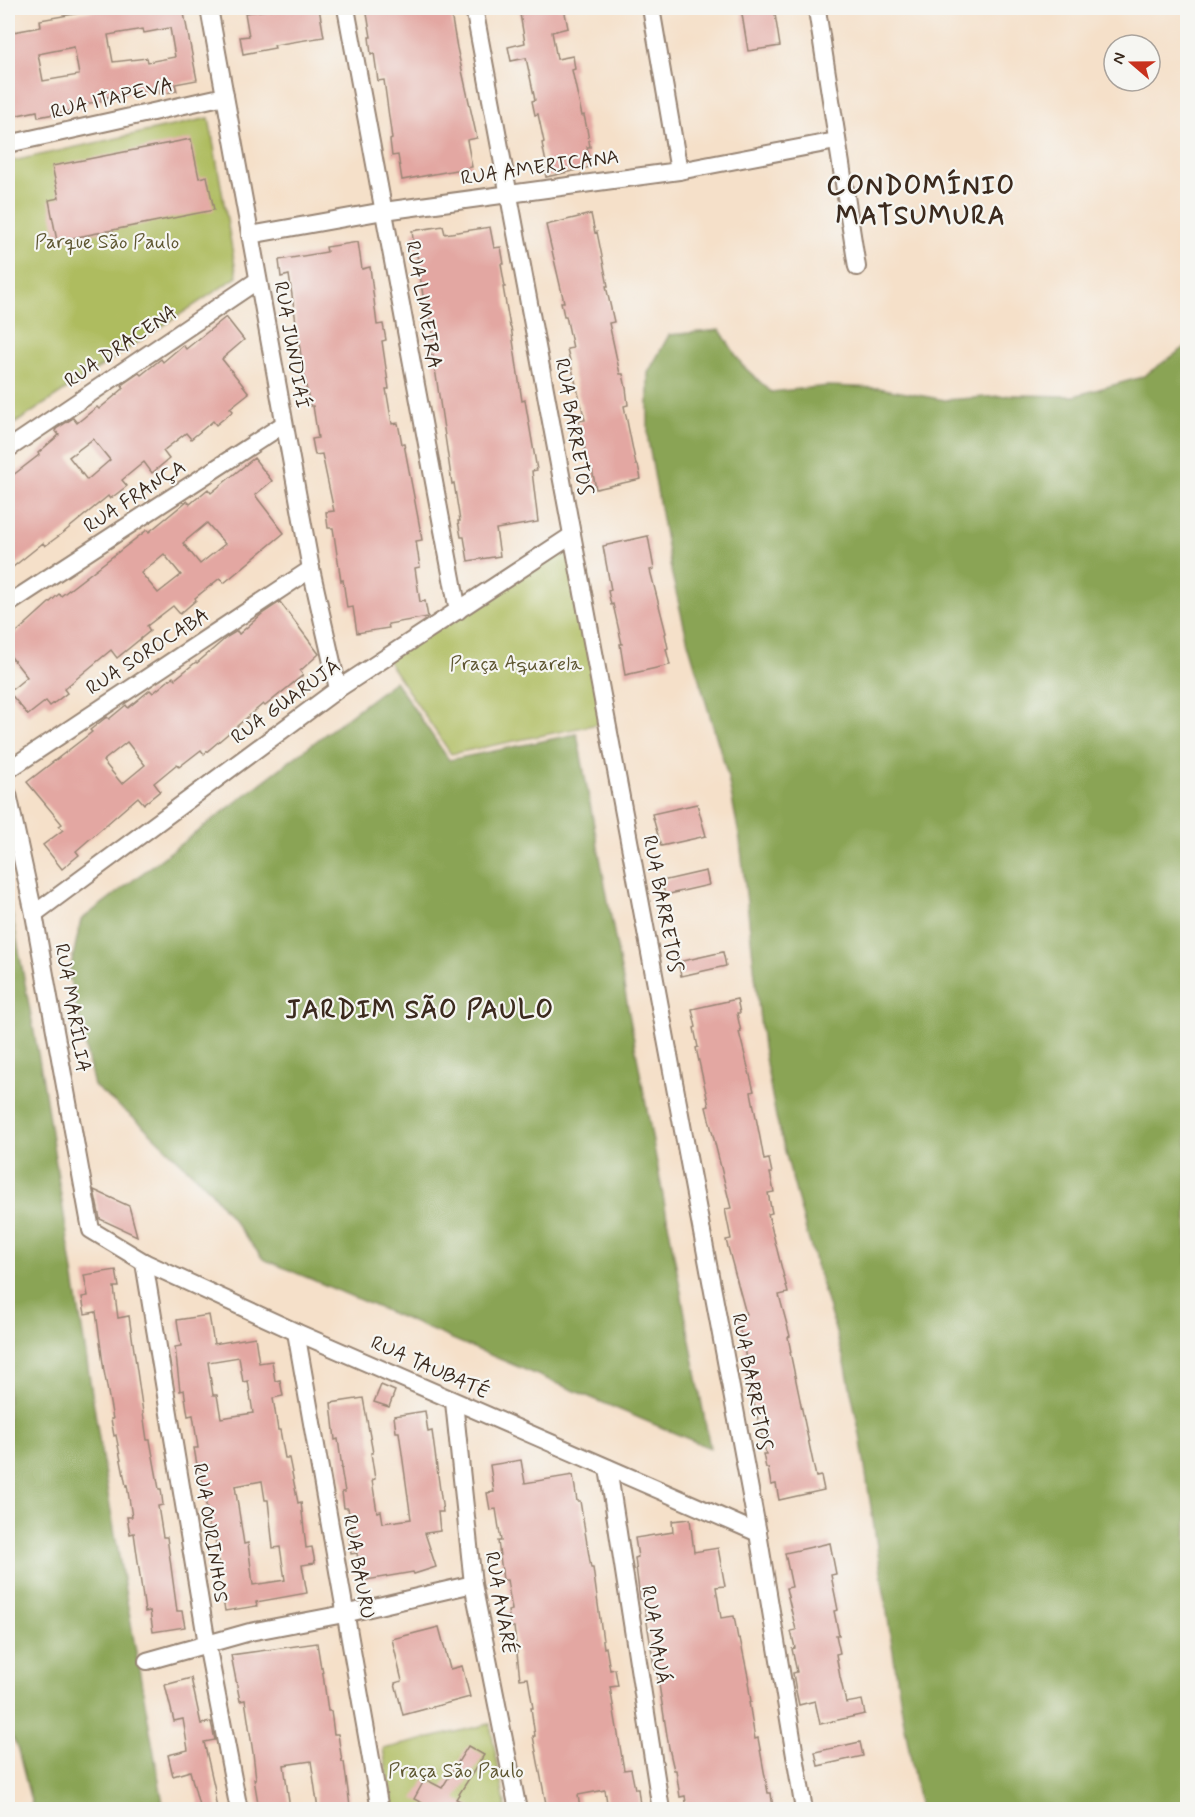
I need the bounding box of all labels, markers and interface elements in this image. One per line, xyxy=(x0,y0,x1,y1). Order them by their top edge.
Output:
north arrow xyxy=(1102,33,1162,93)
text: N xyxy=(1108,50,1131,67)
street label: RUA ITAPEVA xyxy=(48,72,176,126)
street label: RUA AMERICANA xyxy=(459,144,621,192)
district label: CONDOMÍNIO MATSUMURA xyxy=(827,168,1015,234)
park label: Parque São Paulo xyxy=(35,229,179,256)
street label: RUA LIMEIRA xyxy=(398,239,448,371)
street label: RUA JUNDIAÍ xyxy=(267,279,315,411)
street label: RUA DRACENA xyxy=(59,299,183,395)
street label: RUA BARRETOS xyxy=(548,356,598,498)
street label: RUA FRANÇA xyxy=(79,454,191,540)
street label: RUA SOROCABA xyxy=(81,602,215,702)
park label: Praça Aquarela xyxy=(450,651,583,678)
street label: RUA GUARUJÁ xyxy=(226,653,346,751)
street label: RUA BARRETOS xyxy=(635,833,689,975)
street label: RUA MARÍLIA xyxy=(47,941,97,1075)
district label: JARDIM SÃO PAULO xyxy=(285,994,555,1028)
street label: RUA BARRETOS xyxy=(724,1311,778,1453)
street label: RUA TAUBATÉ xyxy=(366,1330,494,1406)
street label: RUA OURINHOS xyxy=(186,1461,234,1605)
street label: RUA BAURU xyxy=(336,1513,380,1621)
street label: RUA AVARÉ xyxy=(478,1549,522,1657)
street label: RUA MAUÁ xyxy=(634,1584,676,1686)
park label: Praça São Paulo xyxy=(388,1758,524,1785)

